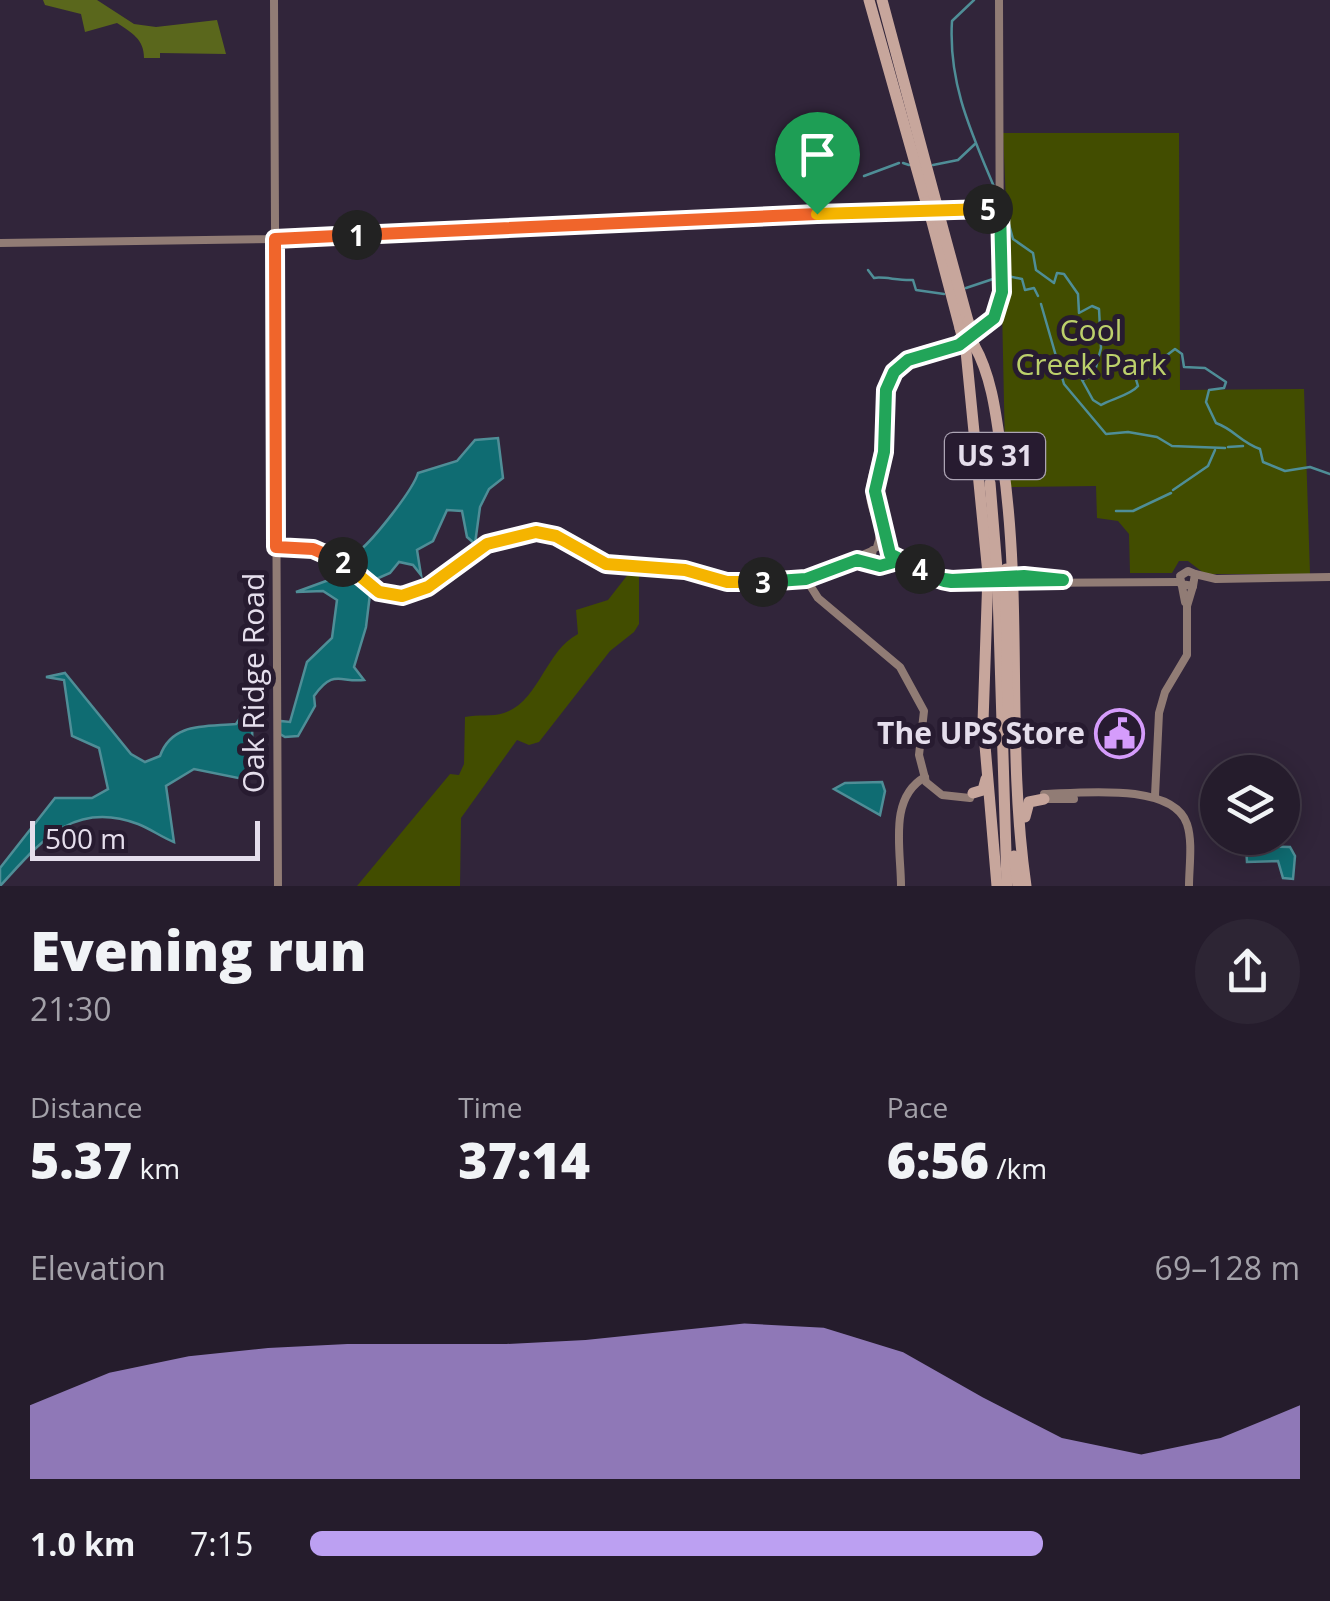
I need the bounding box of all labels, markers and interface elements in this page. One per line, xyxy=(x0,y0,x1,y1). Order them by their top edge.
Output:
pin xyxy=(775,112,860,215)
icon: arrive xyxy=(790,127,845,182)
pin: 5 xyxy=(963,184,1013,234)
text: 5 xyxy=(980,190,996,228)
pin: 1 xyxy=(332,210,382,260)
text: 1 xyxy=(349,216,365,254)
park label: Cool Creek Park xyxy=(1015,309,1167,384)
road number: US 31 xyxy=(945,433,1045,479)
pin: 2 xyxy=(318,537,368,587)
text: 2 xyxy=(335,543,351,581)
pin: 4 xyxy=(895,544,945,594)
text: 4 xyxy=(912,550,928,588)
pin: 3 xyxy=(738,557,788,607)
text: 3 xyxy=(755,563,771,601)
street label: Oak Ridge Road xyxy=(232,573,273,793)
public building icon: The UPS Store xyxy=(1094,708,1146,760)
place label: The UPS Store xyxy=(877,712,1085,753)
map controls xyxy=(1200,755,1300,855)
button: layers xyxy=(1200,755,1300,855)
scale bar xyxy=(30,816,260,860)
text: 500 m xyxy=(45,819,126,857)
text: Evening run xyxy=(30,912,366,987)
button: share xyxy=(1195,919,1300,1024)
text: 21:30 xyxy=(30,987,112,1030)
text: Distance xyxy=(30,1088,143,1126)
text: Time xyxy=(458,1088,522,1126)
text: Pace xyxy=(887,1088,948,1126)
text: 5.37 xyxy=(30,1126,132,1194)
text: 37:14 xyxy=(458,1126,590,1194)
text: 6:56 xyxy=(887,1126,989,1194)
text: km xyxy=(132,1149,180,1187)
text: /km xyxy=(989,1149,1047,1187)
text: Elevation xyxy=(30,1246,166,1289)
text: 69–128 m xyxy=(1155,1246,1300,1289)
text: 1.0 km xyxy=(30,1522,135,1565)
text: 7:15 xyxy=(190,1522,253,1565)

